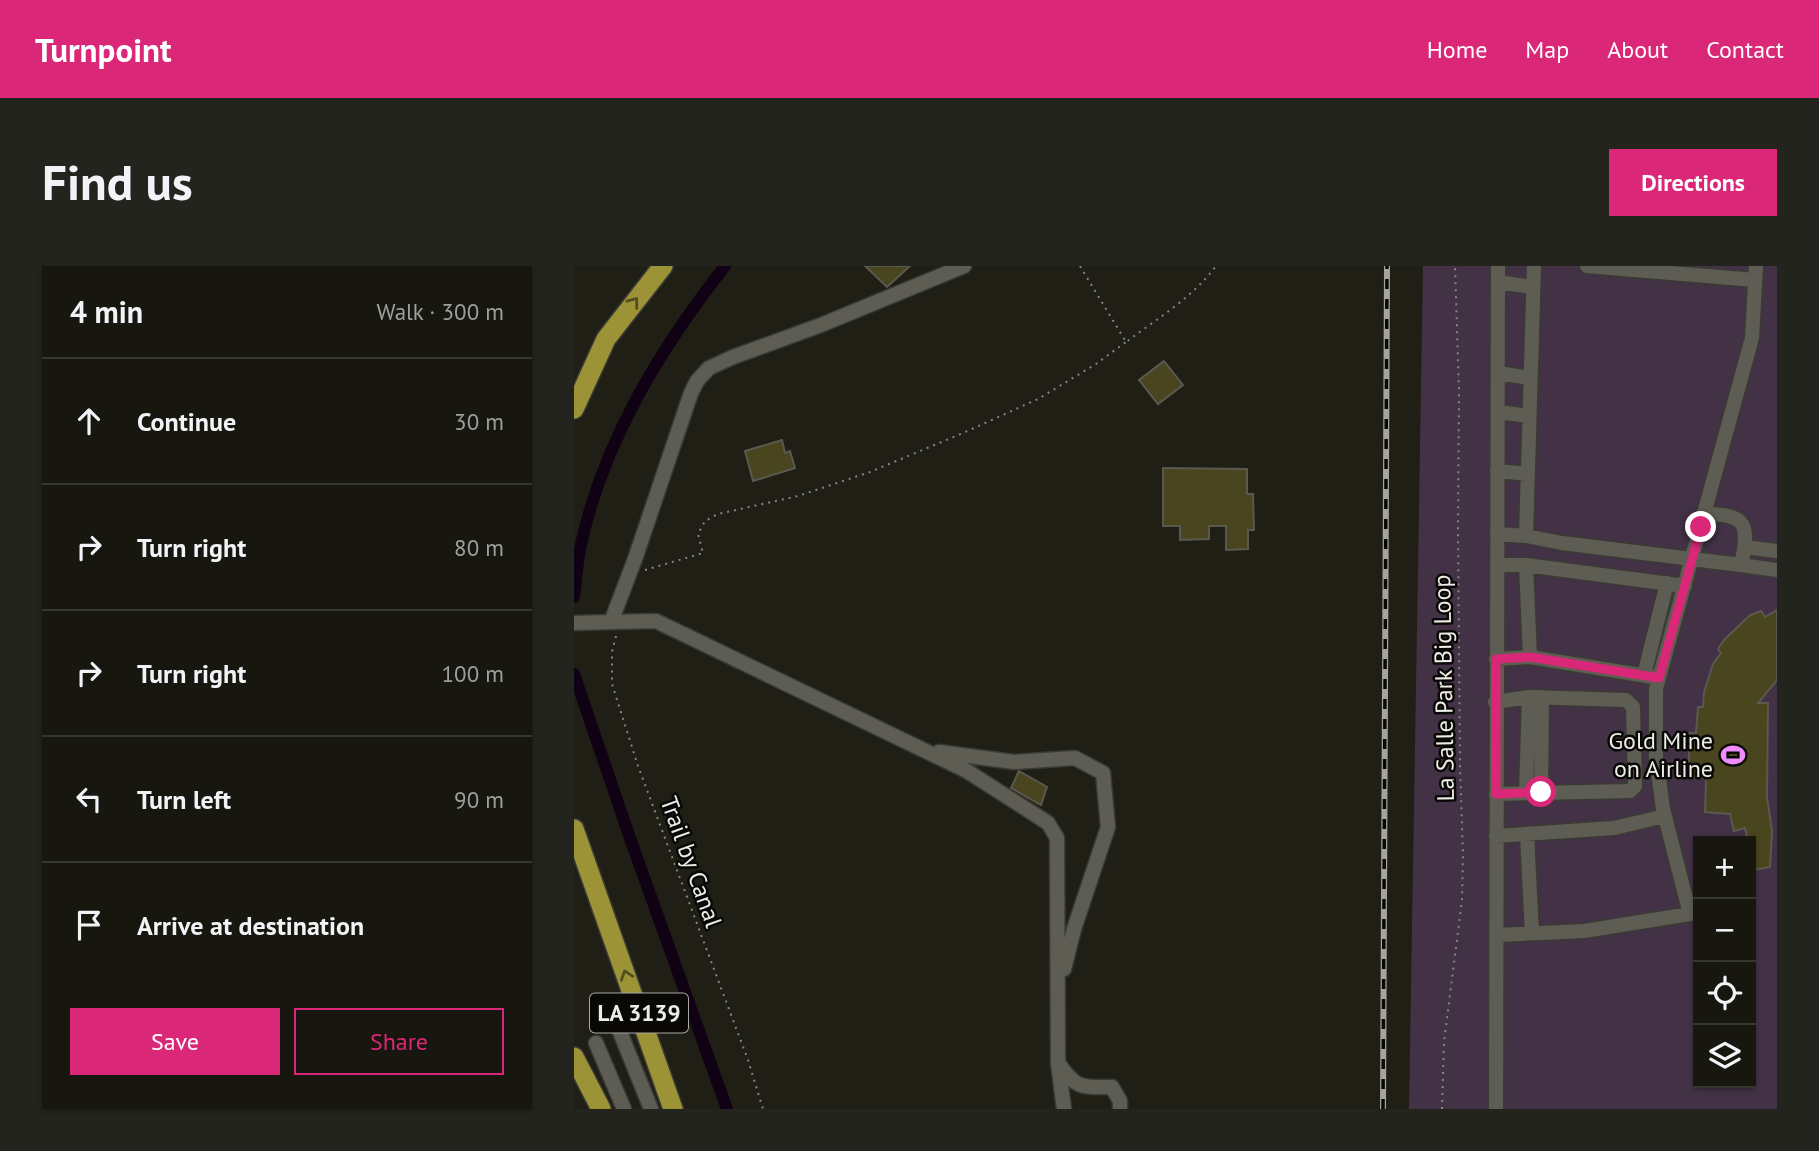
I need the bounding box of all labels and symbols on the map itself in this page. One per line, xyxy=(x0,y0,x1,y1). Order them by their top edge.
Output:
one-way arrow xyxy=(626,297,638,310)
route end xyxy=(1685,511,1716,542)
street label: La Salle Park Big Loop xyxy=(1426,574,1461,802)
place label: Gold Mine on Airline xyxy=(1608,725,1713,784)
sports icon: Gold Mine on Airline xyxy=(1719,741,1747,769)
route start xyxy=(1525,776,1556,807)
street label: Trail by Canal xyxy=(653,792,730,932)
one-way arrow xyxy=(620,970,634,982)
road number: LA 3139 xyxy=(590,993,688,1032)

